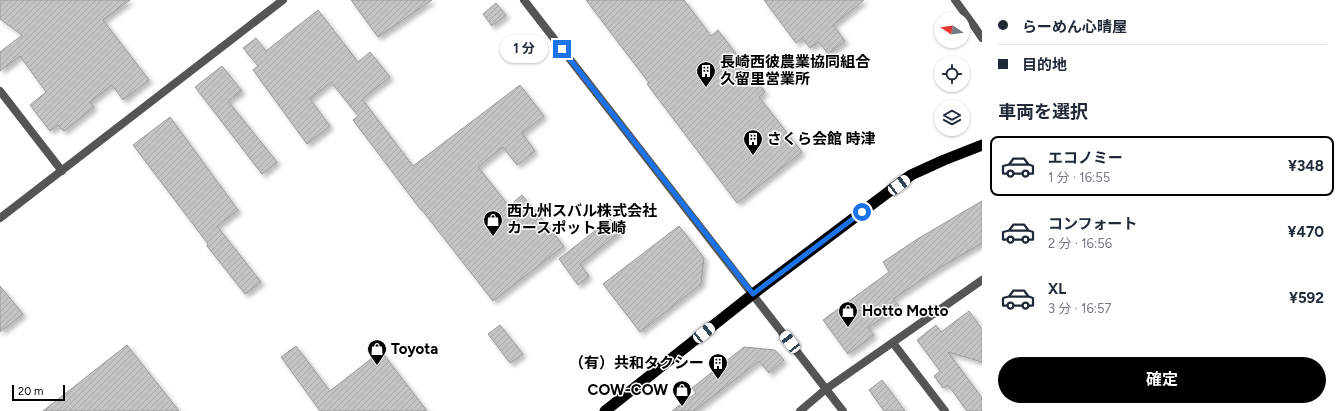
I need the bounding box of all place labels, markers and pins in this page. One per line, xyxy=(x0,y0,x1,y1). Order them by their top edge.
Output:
place label: 長崎西彼農業協同組合 久留里営業所 xyxy=(720,53,871,88)
building icon: 長崎西彼農業協同組合 久留里営業所 xyxy=(695,60,717,88)
building icon: さくら会館 時津 xyxy=(742,128,764,156)
place label: さくら会館 時津 xyxy=(767,130,876,148)
place label: 西九州スバル株式会社 カースポット長崎 xyxy=(507,202,657,237)
shop icon: 西九州スバル株式会社 カースポット長崎 xyxy=(482,209,504,237)
shop icon: Hotto Motto xyxy=(837,300,859,328)
place label: Hotto Motto xyxy=(862,302,949,320)
shop icon: Toyota xyxy=(366,338,388,366)
place label: Toyota xyxy=(391,340,438,358)
building icon: （有）共和タクシー xyxy=(707,352,729,380)
place label: （有）共和タクシー xyxy=(569,354,704,372)
shop icon: COW-COW xyxy=(671,379,693,407)
place label: COW-COW xyxy=(588,381,668,399)

